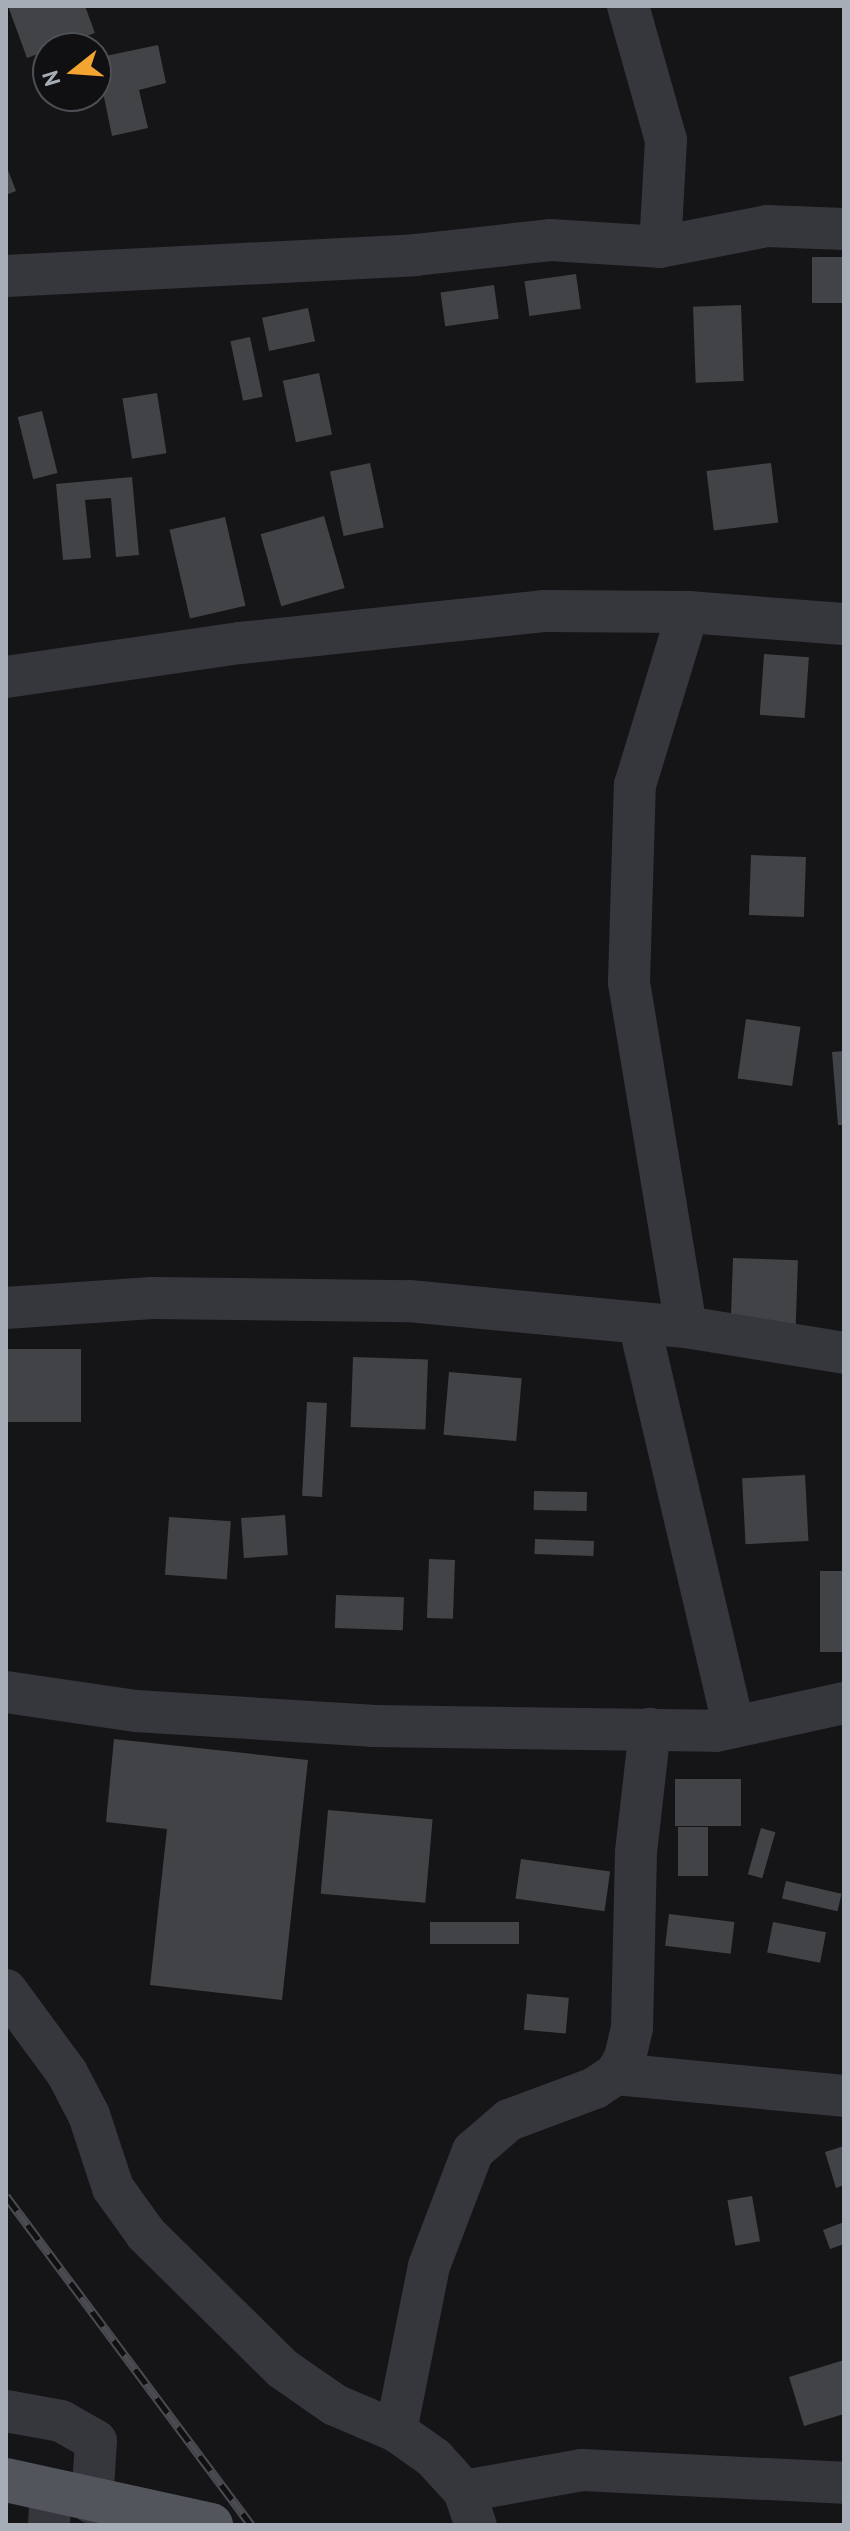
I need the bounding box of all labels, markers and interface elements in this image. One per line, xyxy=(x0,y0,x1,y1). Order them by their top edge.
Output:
north arrow xyxy=(32,32,112,112)
text: N xyxy=(35,67,66,89)

